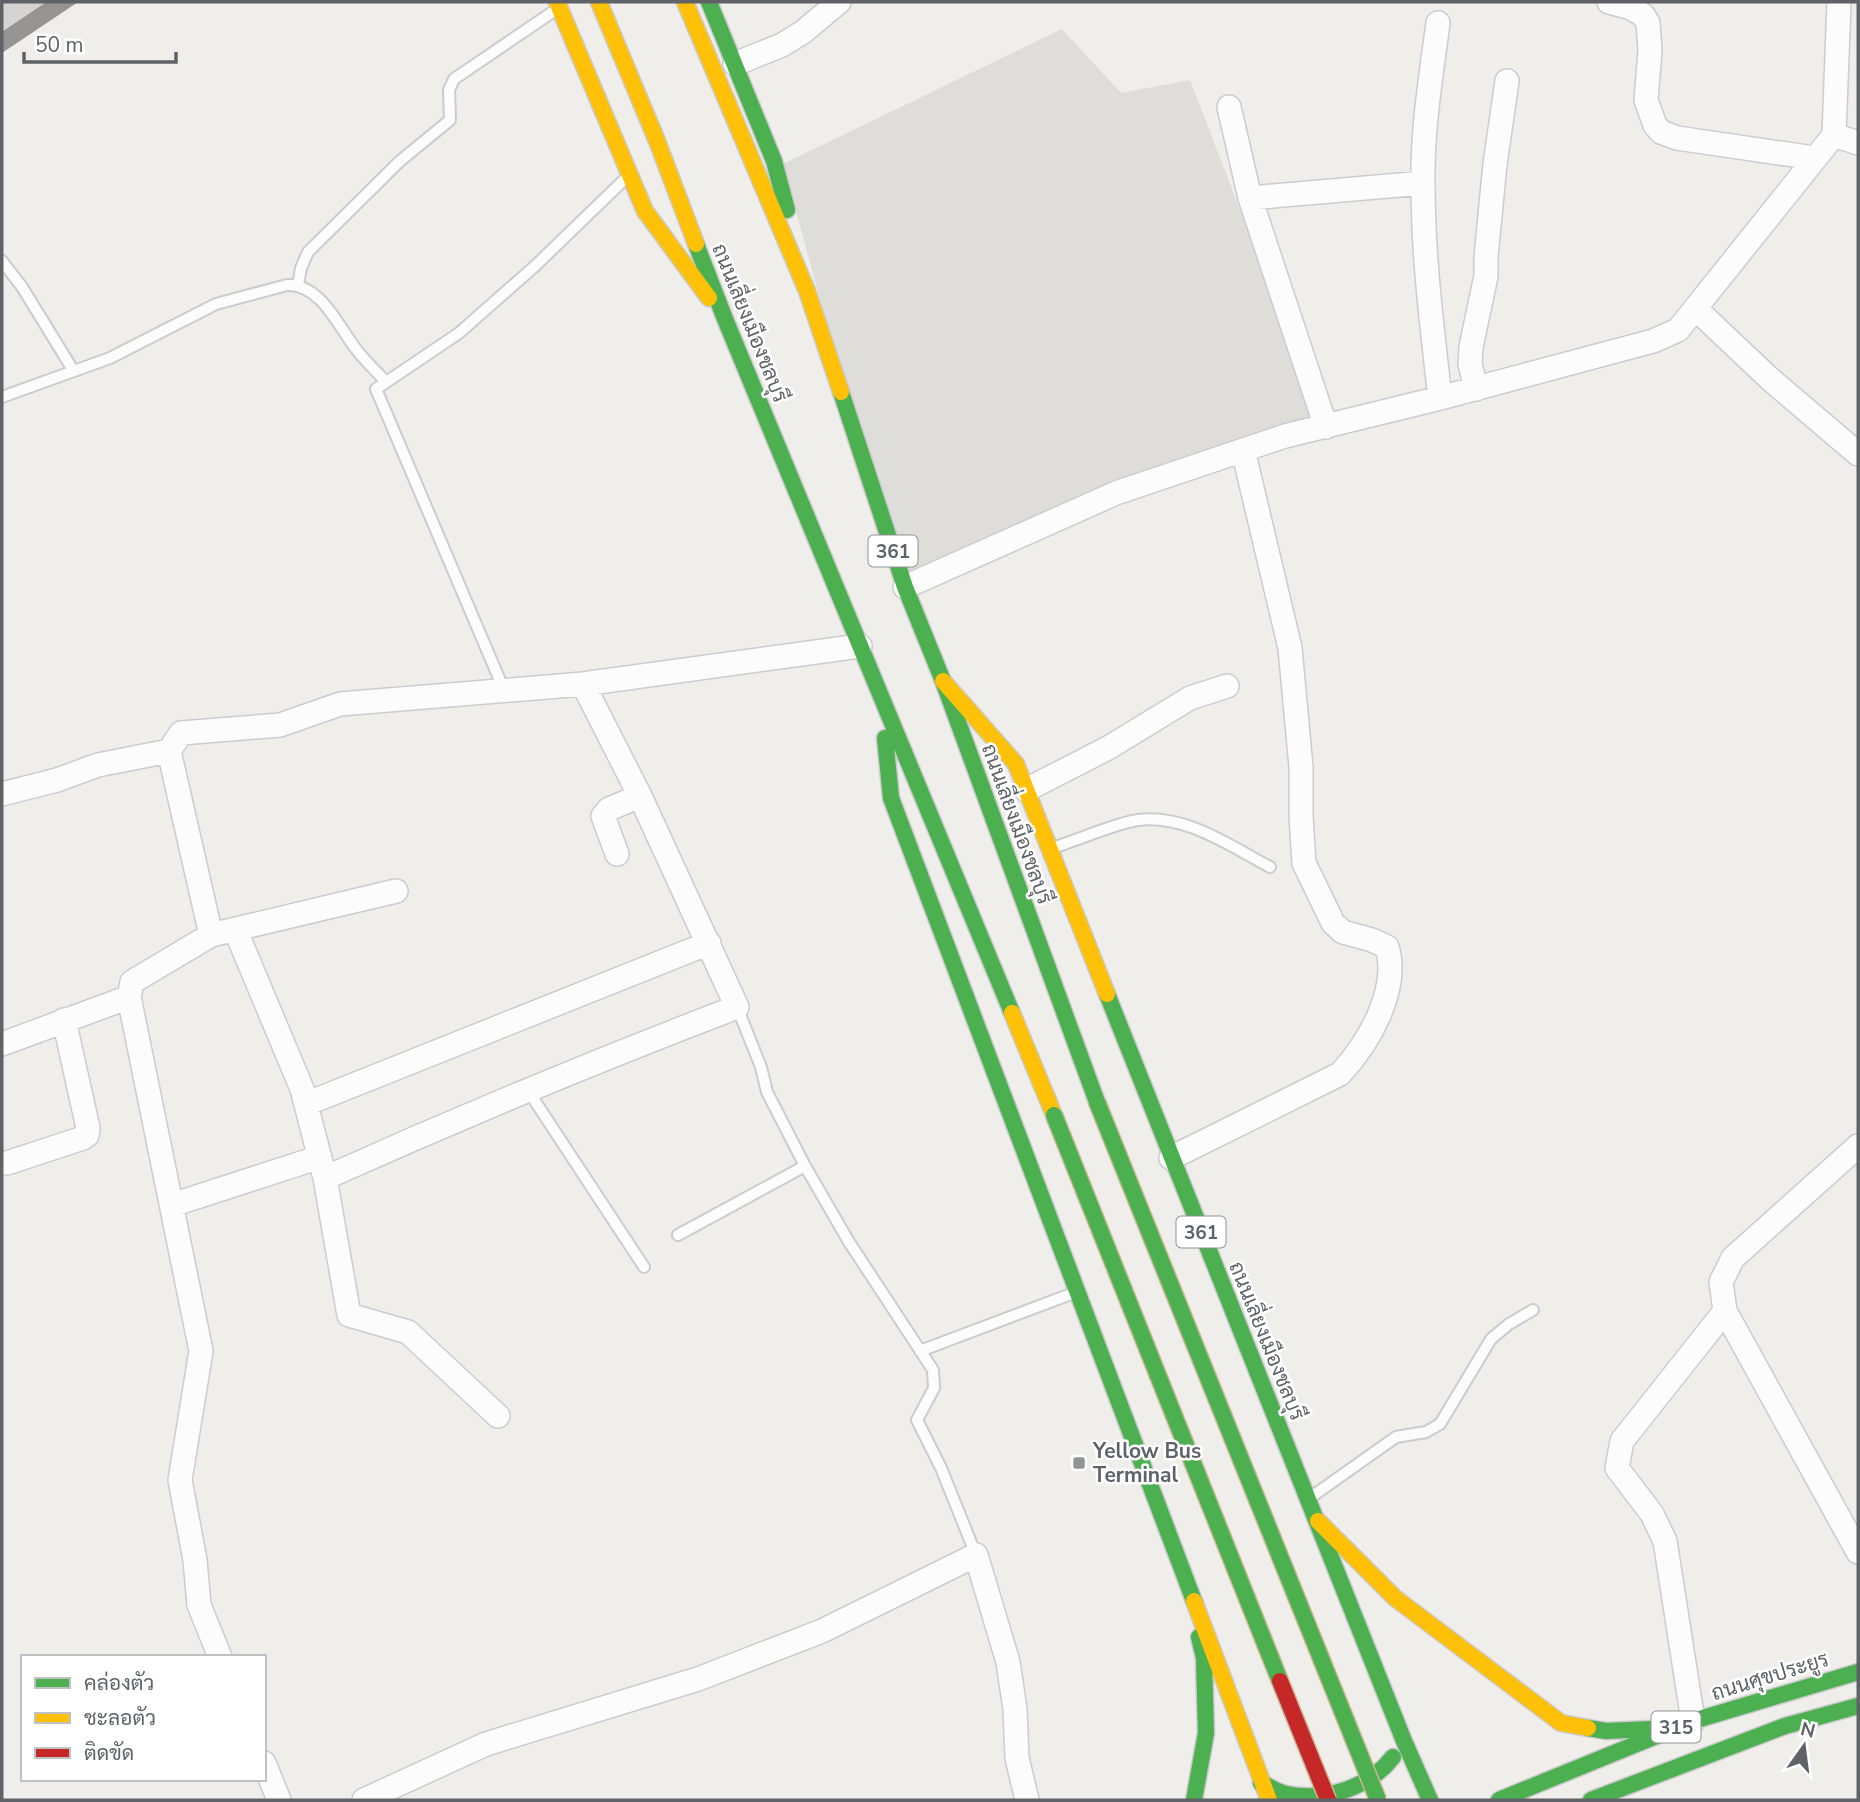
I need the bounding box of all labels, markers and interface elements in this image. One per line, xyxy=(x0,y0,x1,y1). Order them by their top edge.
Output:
scale bar xyxy=(24,21,177,65)
text: 50 m xyxy=(35,31,84,59)
street label: ถนนเลี่ยงเมืองชลบุรี xyxy=(705,237,800,407)
road number: 361 xyxy=(868,536,917,566)
street label: ถนนเลี่ยงเมืองชลบุรี xyxy=(975,738,1065,908)
road number: 361 xyxy=(1176,1216,1226,1248)
street label: ถนนเลี่ยงเมืองชลบุรี xyxy=(1222,1255,1317,1425)
place label: Yellow Bus Terminal xyxy=(1092,1437,1201,1489)
marker: Yellow Bus Terminal xyxy=(1071,1455,1087,1471)
street label: ถนนศุขประยูร xyxy=(1708,1645,1832,1708)
legend xyxy=(21,1655,266,1781)
text: คล่องตัว xyxy=(84,1669,154,1697)
text: ชะลอตัว xyxy=(84,1704,156,1732)
north arrow xyxy=(1769,1711,1839,1781)
road number: 315 xyxy=(1652,1712,1700,1742)
text: N xyxy=(1798,1716,1818,1745)
text: ติดขัด xyxy=(84,1739,134,1767)

